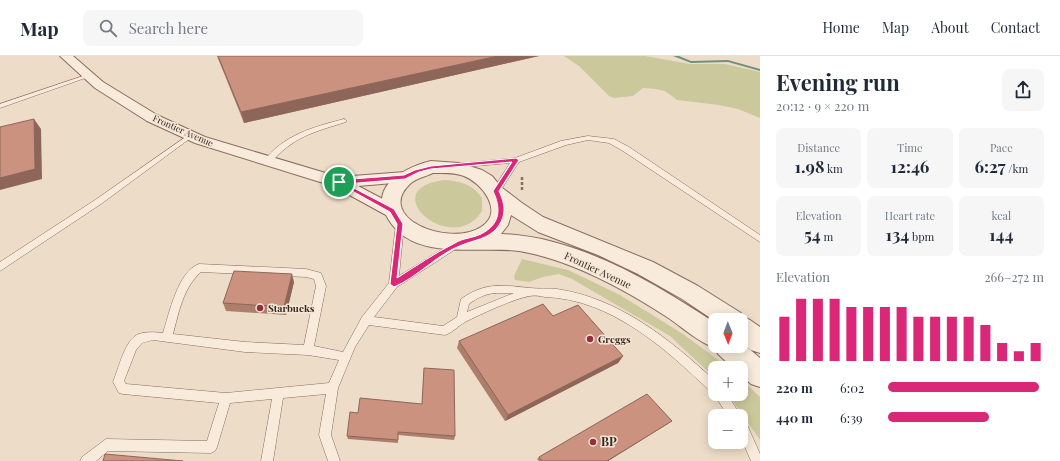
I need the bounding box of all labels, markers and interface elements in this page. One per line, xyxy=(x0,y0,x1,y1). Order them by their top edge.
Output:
search box xyxy=(83,10,363,46)
text: Map xyxy=(20,15,59,41)
icon: search xyxy=(97,17,119,39)
text: Search here xyxy=(129,18,208,38)
text: Home xyxy=(822,18,860,37)
text: Map xyxy=(882,18,909,37)
text: About xyxy=(931,18,969,37)
text: Contact xyxy=(991,18,1040,37)
text: Evening run xyxy=(776,67,900,97)
button: share xyxy=(1002,69,1044,111)
text: 20:12 · 9 × 220 m xyxy=(776,97,869,114)
street label: Frontier Avenue xyxy=(151,111,216,149)
text: Distance xyxy=(797,140,840,155)
text: Time xyxy=(897,140,923,155)
text: Pace xyxy=(990,140,1013,155)
text: 1.98 xyxy=(795,155,825,177)
text: 12:46 xyxy=(891,155,929,177)
text: 6:27 xyxy=(974,155,1006,177)
text: km xyxy=(825,161,843,176)
text: /km xyxy=(1006,161,1028,176)
pin xyxy=(322,165,356,199)
icon: arrive xyxy=(328,171,350,193)
text: Elevation xyxy=(796,208,842,223)
text: Heart rate xyxy=(885,208,935,223)
text: kcal xyxy=(991,208,1011,223)
text: 54 xyxy=(804,223,821,245)
text: 134 xyxy=(886,223,909,245)
text: 144 xyxy=(989,223,1014,245)
text: m xyxy=(821,229,833,244)
text: bpm xyxy=(909,229,934,244)
street label: Frontier Avenue xyxy=(562,248,634,292)
text: Elevation xyxy=(776,268,830,285)
text: 266–272 m xyxy=(984,268,1044,285)
place label: Starbucks xyxy=(268,301,315,315)
marker: Starbucks xyxy=(255,303,265,313)
north arrow xyxy=(708,313,748,353)
map controls xyxy=(708,313,748,449)
place label: Greggs xyxy=(598,332,631,346)
marker: Greggs xyxy=(585,334,595,344)
button: + xyxy=(708,361,748,401)
text: 220 m xyxy=(776,379,813,396)
text: 6:02 xyxy=(840,379,864,396)
button: − xyxy=(708,409,748,449)
text: 440 m xyxy=(776,409,813,426)
text: 6:39 xyxy=(840,409,863,426)
place label: BP xyxy=(601,433,617,449)
marker: BP xyxy=(588,437,598,447)

